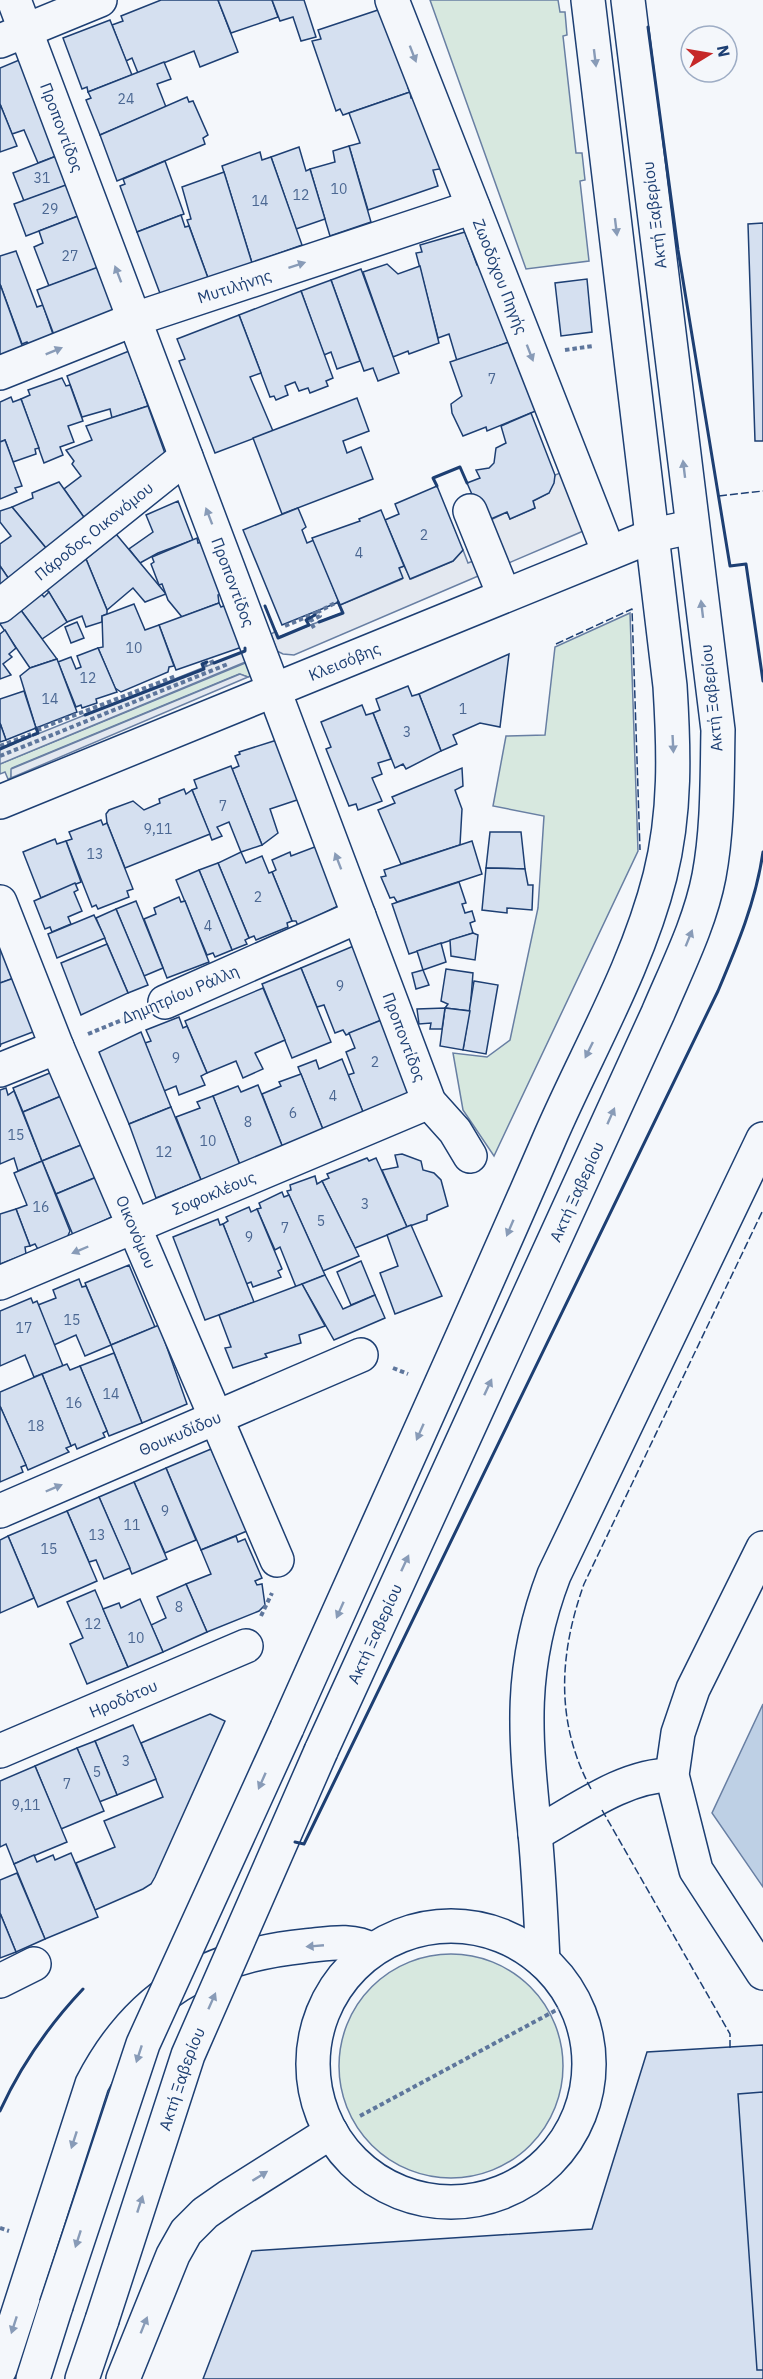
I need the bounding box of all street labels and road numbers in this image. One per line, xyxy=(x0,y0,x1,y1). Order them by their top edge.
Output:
street label: Προποντίδος xyxy=(36,80,88,175)
street label: Ακτή Ξαβερίου xyxy=(637,160,671,270)
street label: Ζωοδόχου Πηγής xyxy=(469,216,532,337)
street label: Μυτιλήνης xyxy=(195,264,274,308)
street label: Πάροδος Οικονόμου xyxy=(30,477,157,585)
street label: Προποντίδος xyxy=(207,534,259,630)
street label: Κλεισόβης xyxy=(306,638,384,685)
street label: Ακτή Ξαβερίου xyxy=(695,643,727,753)
street label: Δημητρίου Ράλλη xyxy=(118,960,242,1028)
street label: Προποντίδος xyxy=(379,989,431,1085)
street label: Ακτή Ξαβερίου xyxy=(545,1138,608,1245)
street label: Σοφοκλέους xyxy=(169,1166,259,1219)
street label: Οικονόμου xyxy=(112,1192,161,1272)
street label: Θουκυδίδου xyxy=(136,1407,224,1460)
street label: Ακτή Ξαβερίου xyxy=(343,1580,406,1687)
street label: Ηροδότου xyxy=(86,1675,160,1722)
street label: Ακτή Ξαβερίου xyxy=(154,2024,209,2133)

